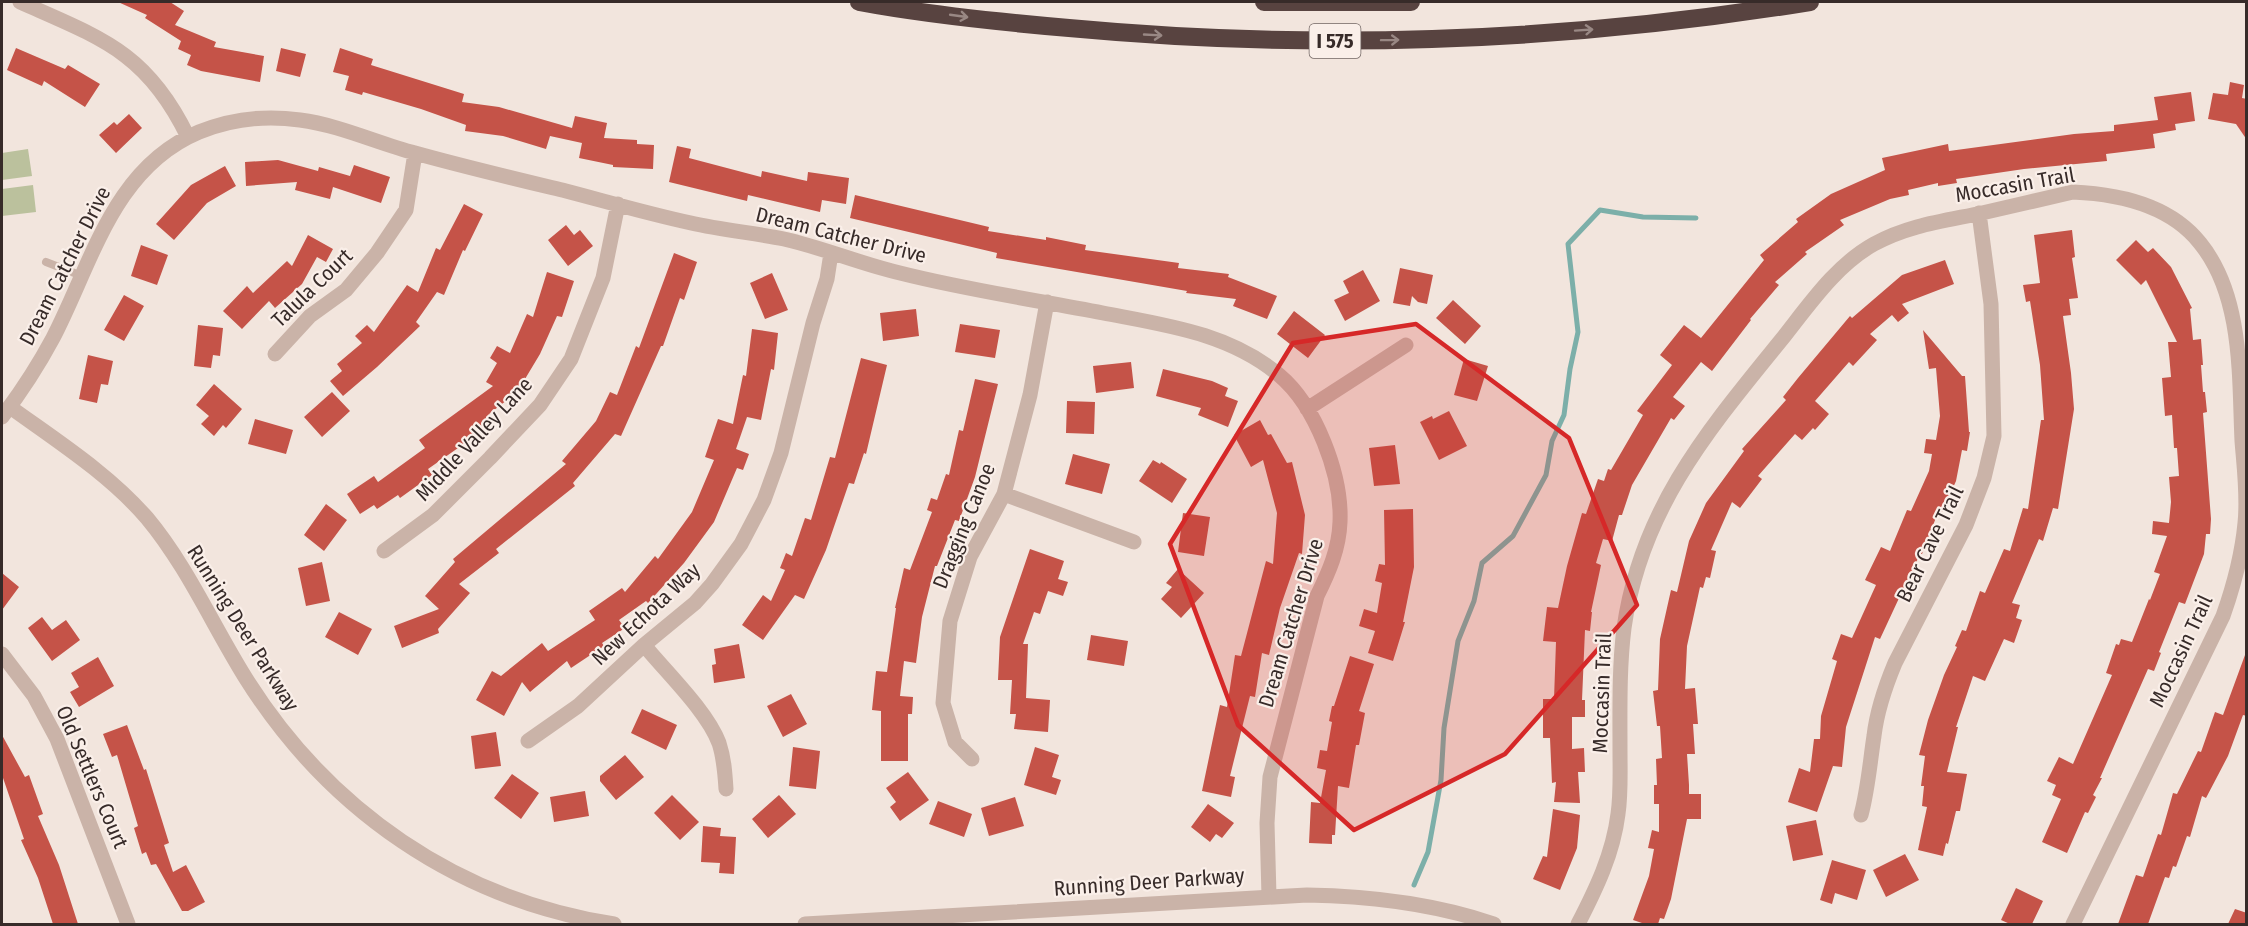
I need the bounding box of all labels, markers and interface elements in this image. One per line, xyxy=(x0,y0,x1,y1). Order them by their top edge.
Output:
one-way arrow xyxy=(948,11,968,22)
road number: I 575 xyxy=(1310,24,1360,58)
one-way arrow xyxy=(1574,24,1594,35)
one-way arrow xyxy=(1142,30,1162,41)
one-way arrow xyxy=(1379,35,1399,46)
street label: Moccasin Trail xyxy=(1953,162,2077,208)
street label: Dream Catcher Drive xyxy=(14,182,116,350)
street label: Dream Catcher Drive xyxy=(753,201,929,269)
street label: Talula Court xyxy=(266,243,358,333)
street label: Middle Valley Lane xyxy=(410,372,538,506)
street label: Dragging Canoe xyxy=(927,459,1001,593)
street label: Bear Cave Trail xyxy=(1891,481,1970,606)
street label: Dream Catcher Drive xyxy=(1253,536,1329,710)
street label: Running Deer Parkway xyxy=(181,540,305,716)
street label: New Echota Way xyxy=(586,557,706,671)
street label: Moccasin Trail xyxy=(2144,590,2218,711)
street label: Moccasin Trail xyxy=(1587,632,1617,754)
street label: Old Settlers Court xyxy=(50,702,134,852)
street label: Running Deer Parkway xyxy=(1053,862,1246,902)

